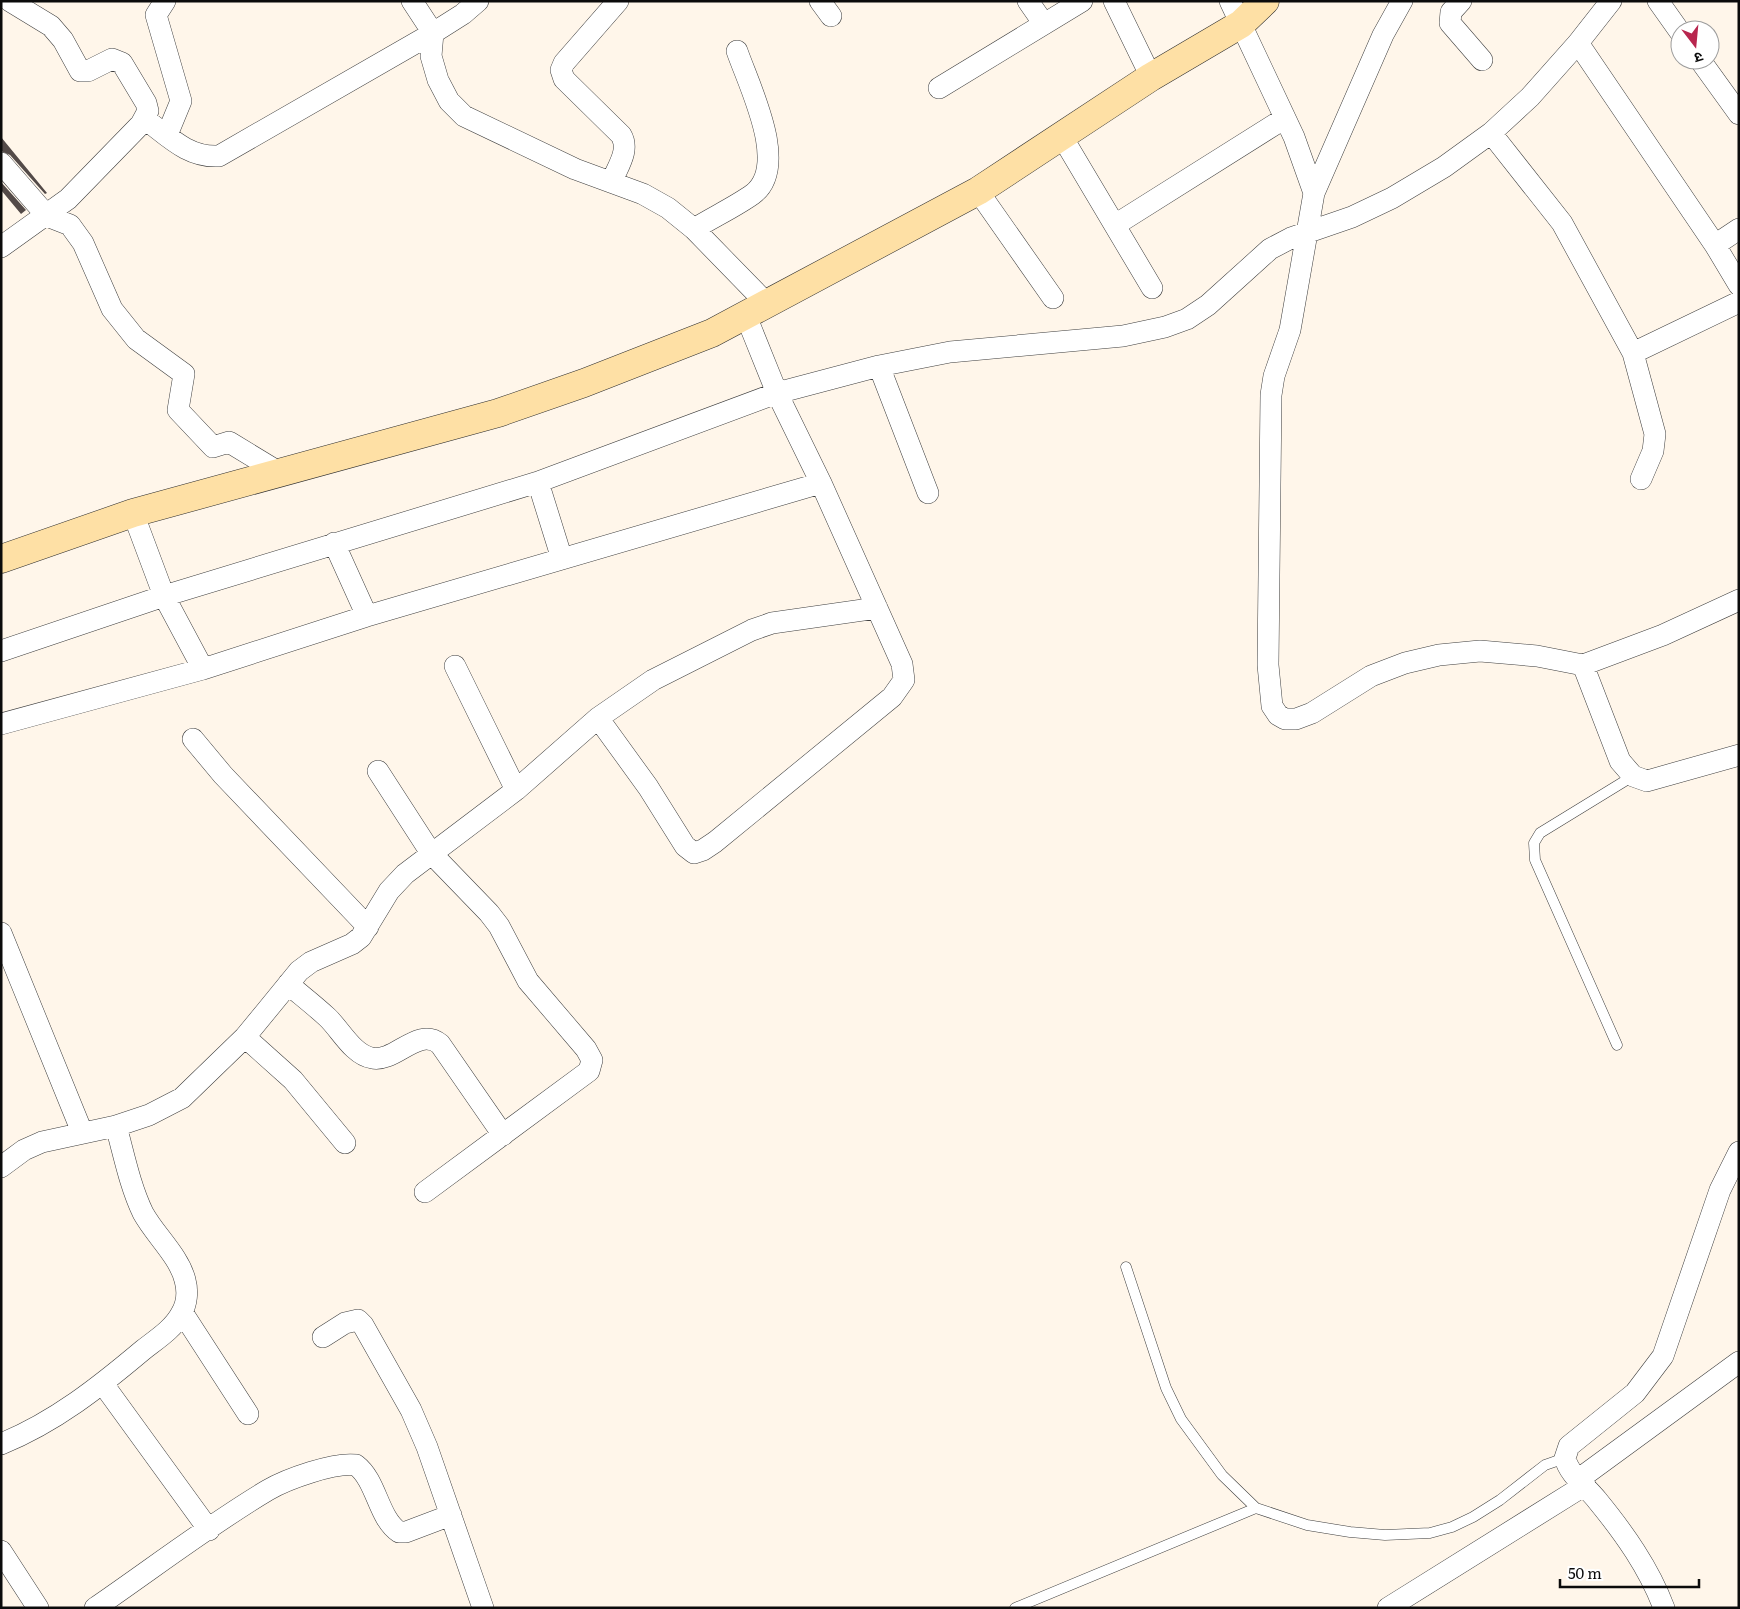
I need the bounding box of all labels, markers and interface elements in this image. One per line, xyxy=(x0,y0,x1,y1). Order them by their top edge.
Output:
north arrow xyxy=(1670,20,1720,70)
text: उ xyxy=(1691,48,1706,69)
scale bar xyxy=(1560,1556,1699,1588)
text: 50 m xyxy=(1568,1561,1602,1584)

